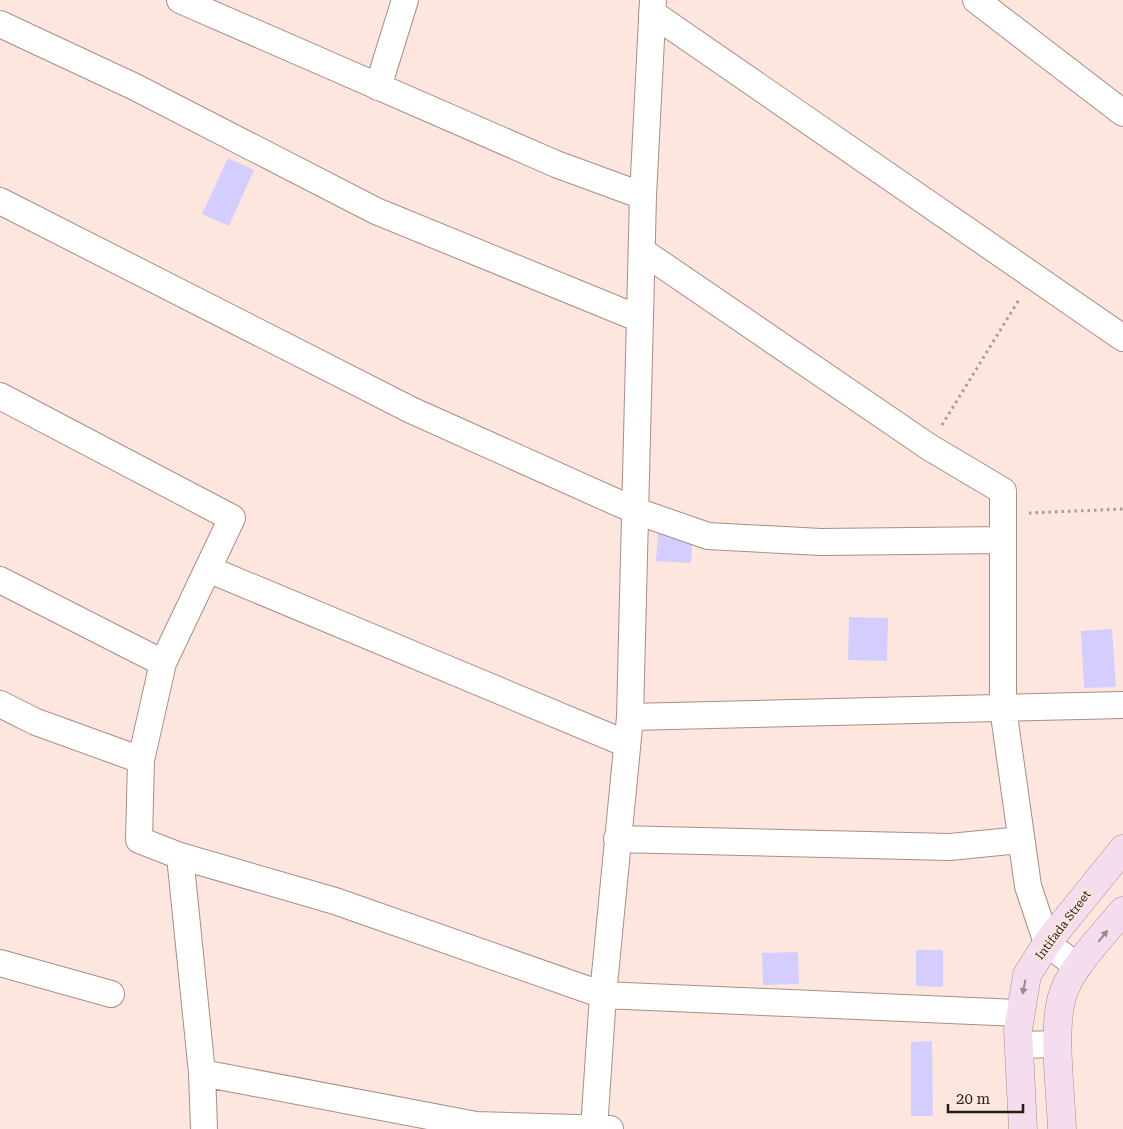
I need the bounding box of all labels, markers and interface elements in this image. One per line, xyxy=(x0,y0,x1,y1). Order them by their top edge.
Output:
street label: Intifada Street xyxy=(1032,887,1094,962)
one-way arrow xyxy=(1098,929,1108,943)
one-way arrow xyxy=(1020,979,1028,995)
scale bar xyxy=(948,1082,1023,1114)
text: 20 m xyxy=(956,1090,991,1108)

